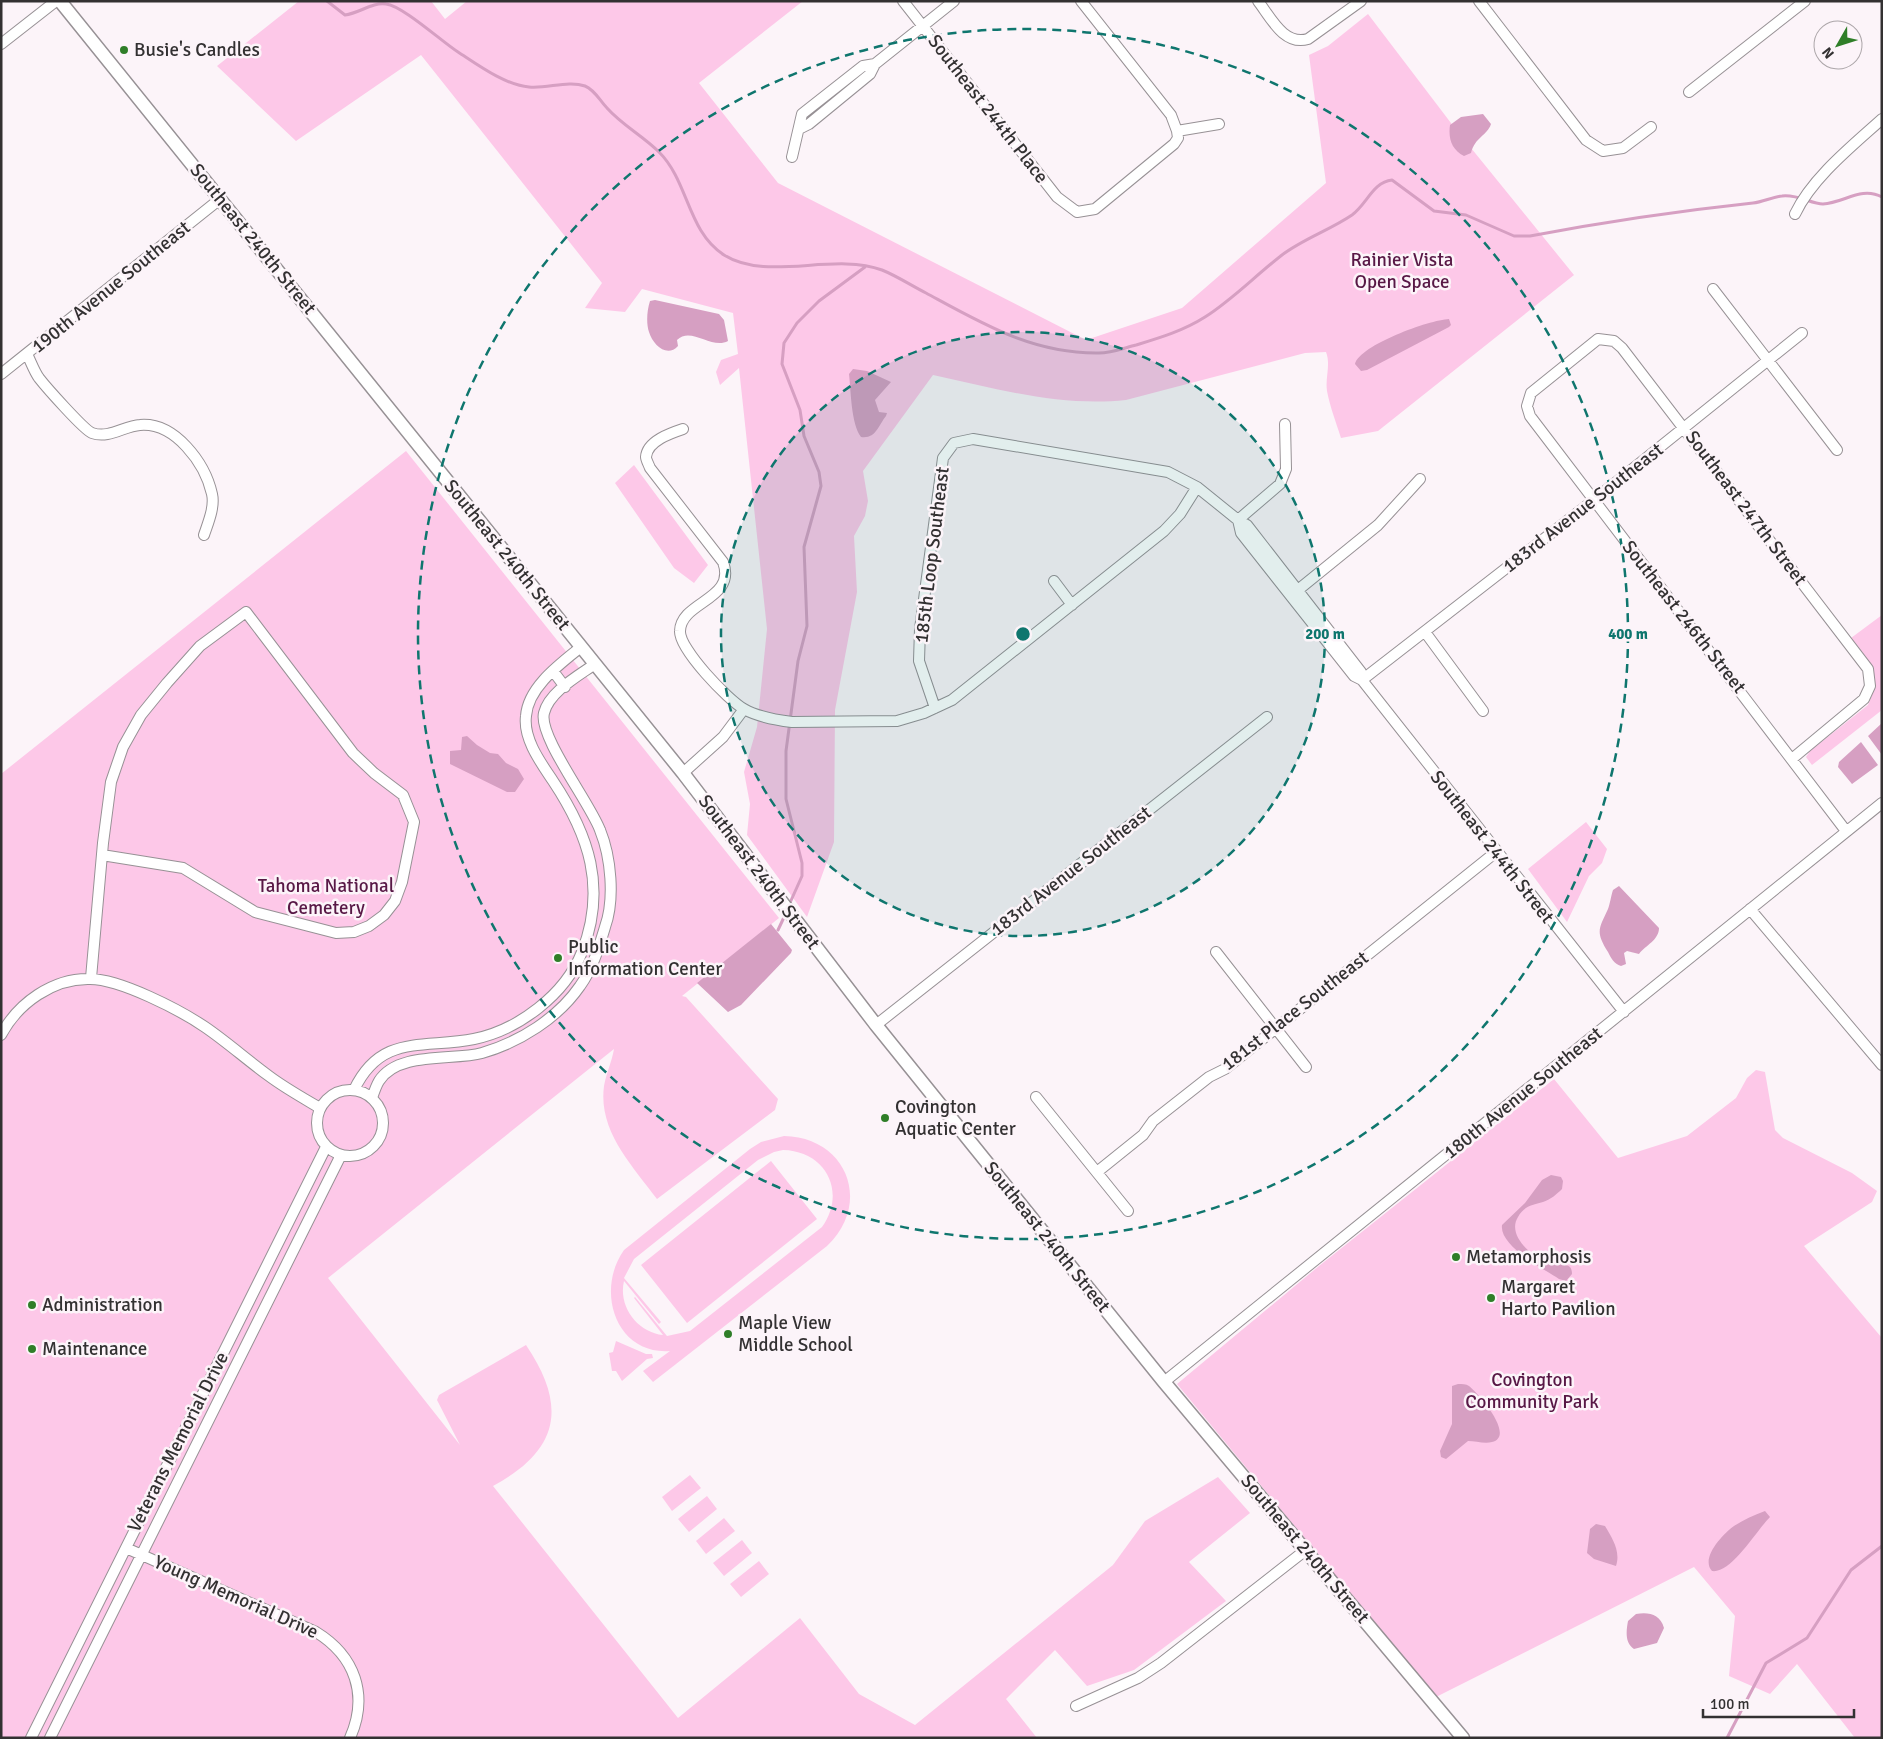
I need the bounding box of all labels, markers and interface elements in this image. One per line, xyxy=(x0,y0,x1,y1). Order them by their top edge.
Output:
north arrow xyxy=(1813,20,1863,70)
street label: Southeast 244th Place xyxy=(922,30,1054,188)
place label: Busie's Candles xyxy=(134,38,260,62)
marker: Busie's Candles xyxy=(118,44,130,56)
text: N xyxy=(1819,44,1838,62)
street label: Southeast 240th Street xyxy=(185,159,322,320)
street label: 190th Avenue Southeast xyxy=(27,215,196,358)
park label: Rainier Vista Open Space xyxy=(1351,248,1453,294)
street label: Southeast 247th Street xyxy=(1680,426,1812,590)
street label: 183rd Avenue Southeast xyxy=(1498,438,1668,578)
street label: 185th Loop Southeast xyxy=(909,465,955,644)
street label: Southeast 240th Street xyxy=(439,475,576,636)
street label: Southeast 246th Street xyxy=(1617,536,1751,699)
centre of rings xyxy=(1014,625,1032,643)
text: 200 m xyxy=(1305,625,1345,643)
text: 400 m xyxy=(1608,625,1648,643)
street label: Southeast 244th Street xyxy=(1425,766,1559,929)
street label: Southeast 240th Street xyxy=(693,790,825,954)
street label: 183rd Avenue Southeast xyxy=(986,801,1156,941)
park label: Tahoma National Cemetery xyxy=(258,874,394,920)
place label: Public Information Center xyxy=(568,935,722,981)
street label: 181st Place Southeast xyxy=(1217,946,1374,1076)
marker: Public Information Center xyxy=(552,952,564,964)
street label: 180th Avenue Southeast xyxy=(1439,1021,1608,1164)
place label: Covington Aquatic Center xyxy=(895,1095,1016,1141)
marker: Covington Aquatic Center xyxy=(879,1112,891,1124)
street label: Southeast 240th Street xyxy=(979,1157,1116,1318)
place label: Metamorphosis xyxy=(1466,1245,1591,1269)
marker: Metamorphosis xyxy=(1450,1251,1462,1263)
place label: Margaret Harto Pavilion xyxy=(1501,1275,1616,1321)
marker: Margaret Harto Pavilion xyxy=(1485,1292,1497,1304)
place label: Administration xyxy=(42,1293,163,1317)
marker: Administration xyxy=(26,1299,38,1311)
place label: Maple View Middle School xyxy=(738,1311,853,1357)
marker: Maple View Middle School xyxy=(722,1328,734,1340)
place label: Maintenance xyxy=(42,1337,147,1361)
marker: Maintenance xyxy=(26,1343,38,1355)
street label: Veterans Memorial Drive xyxy=(122,1348,234,1536)
park label: Covington Community Park xyxy=(1465,1368,1599,1414)
street label: Southeast 240th Street xyxy=(1236,1469,1375,1629)
street label: Young Memorial Drive xyxy=(150,1550,322,1644)
scale bar xyxy=(1703,1686,1854,1718)
text: 100 m xyxy=(1710,1695,1750,1713)

